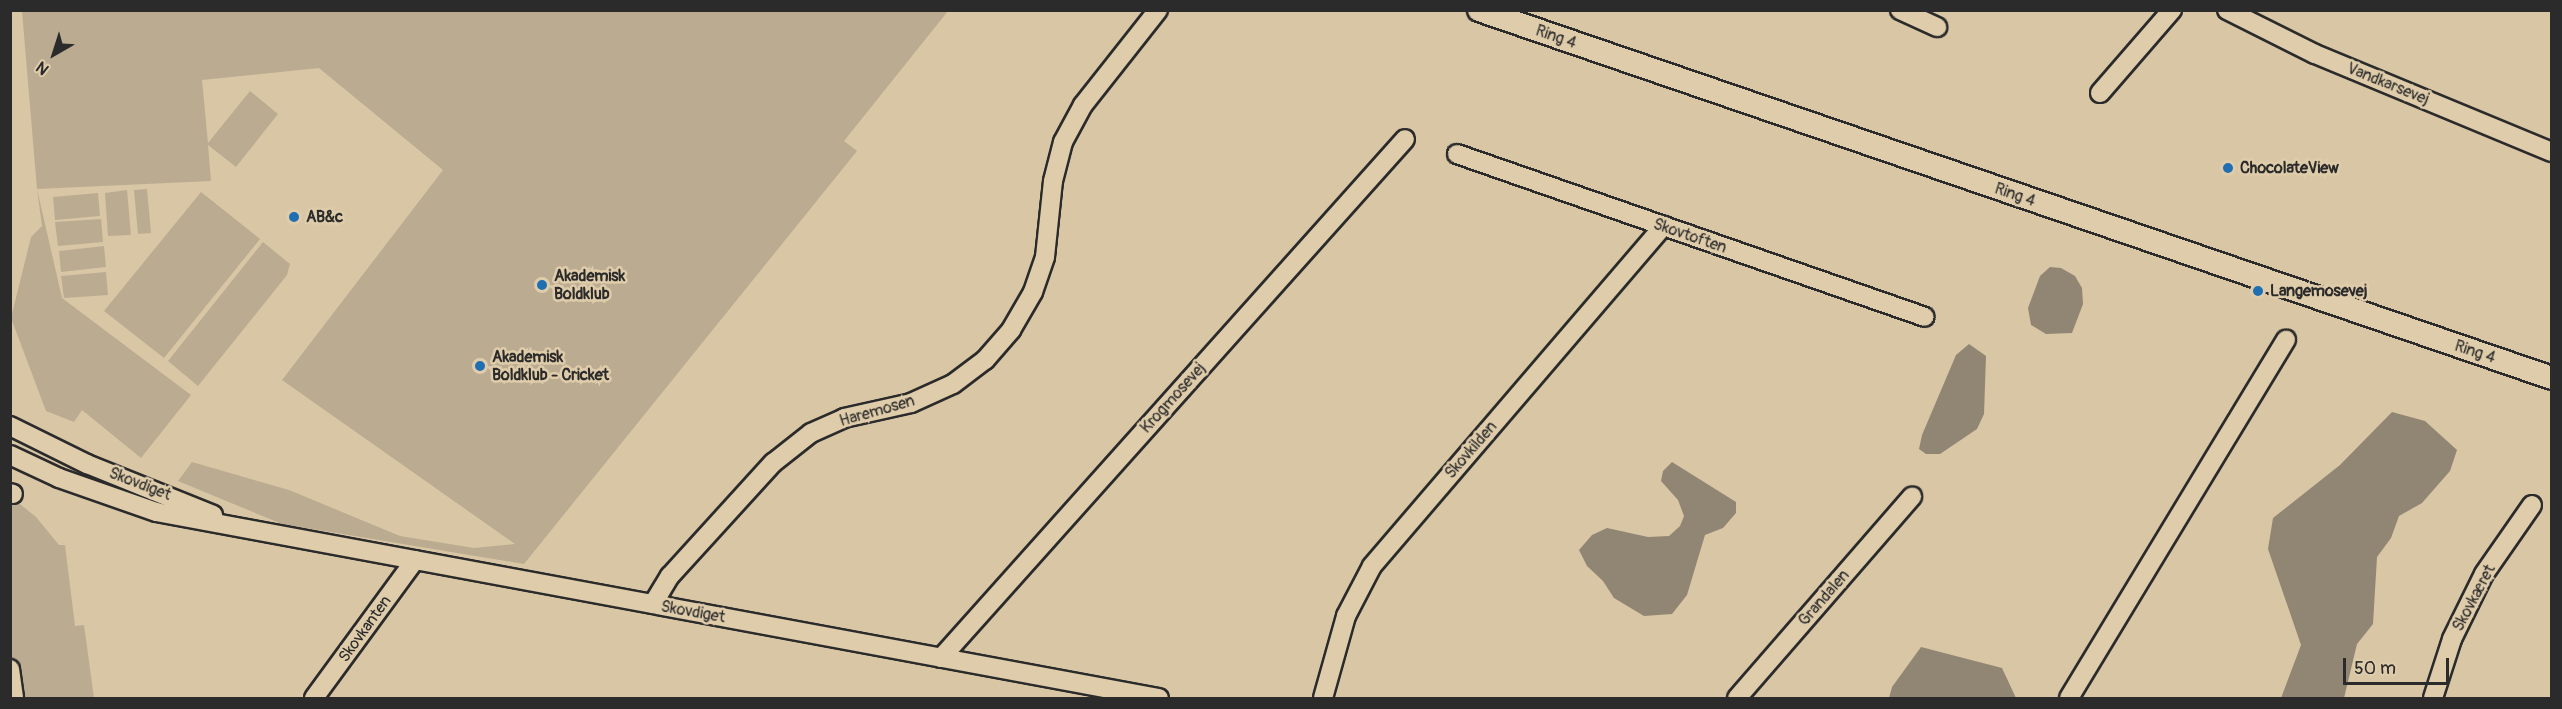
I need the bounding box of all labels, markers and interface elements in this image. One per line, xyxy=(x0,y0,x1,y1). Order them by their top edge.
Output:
street label: Ring 4 xyxy=(1533,21,1579,53)
north arrow xyxy=(24,24,84,84)
text: N xyxy=(32,57,53,79)
street label: Vandkarsevej xyxy=(2344,59,2432,109)
place label: ChocolateView xyxy=(2240,158,2339,178)
marker: ChocolateView xyxy=(2221,161,2235,175)
street label: Ring 4 xyxy=(1992,179,2038,211)
place label: AB&c xyxy=(306,207,343,227)
marker: AB&c xyxy=(287,210,301,224)
street label: Skovtoften xyxy=(1651,214,1729,258)
place label: Akademisk Boldklub xyxy=(554,266,625,304)
marker: Akademisk Boldklub xyxy=(535,278,549,292)
place label: Langemosevej xyxy=(2270,281,2367,301)
marker: Langemosevej xyxy=(2251,284,2265,298)
street label: Ring 4 xyxy=(2452,336,2498,368)
place label: Akademisk Boldklub - Cricket xyxy=(492,347,609,385)
marker: Akademisk Boldklub - Cricket xyxy=(473,359,487,373)
street label: Krogmosevej xyxy=(1136,359,1210,437)
street label: Haremosen xyxy=(837,391,917,431)
street label: Skovkilden xyxy=(1441,417,1501,483)
street label: Skovdiget xyxy=(106,463,174,505)
street label: Skovkæret xyxy=(2448,561,2500,635)
street label: Grandalen xyxy=(1794,566,1854,630)
street label: Skovkanten xyxy=(334,592,396,666)
street label: Skovdiget xyxy=(659,597,727,627)
scale bar xyxy=(2346,646,2452,684)
text: 50 m xyxy=(2354,657,2396,680)

